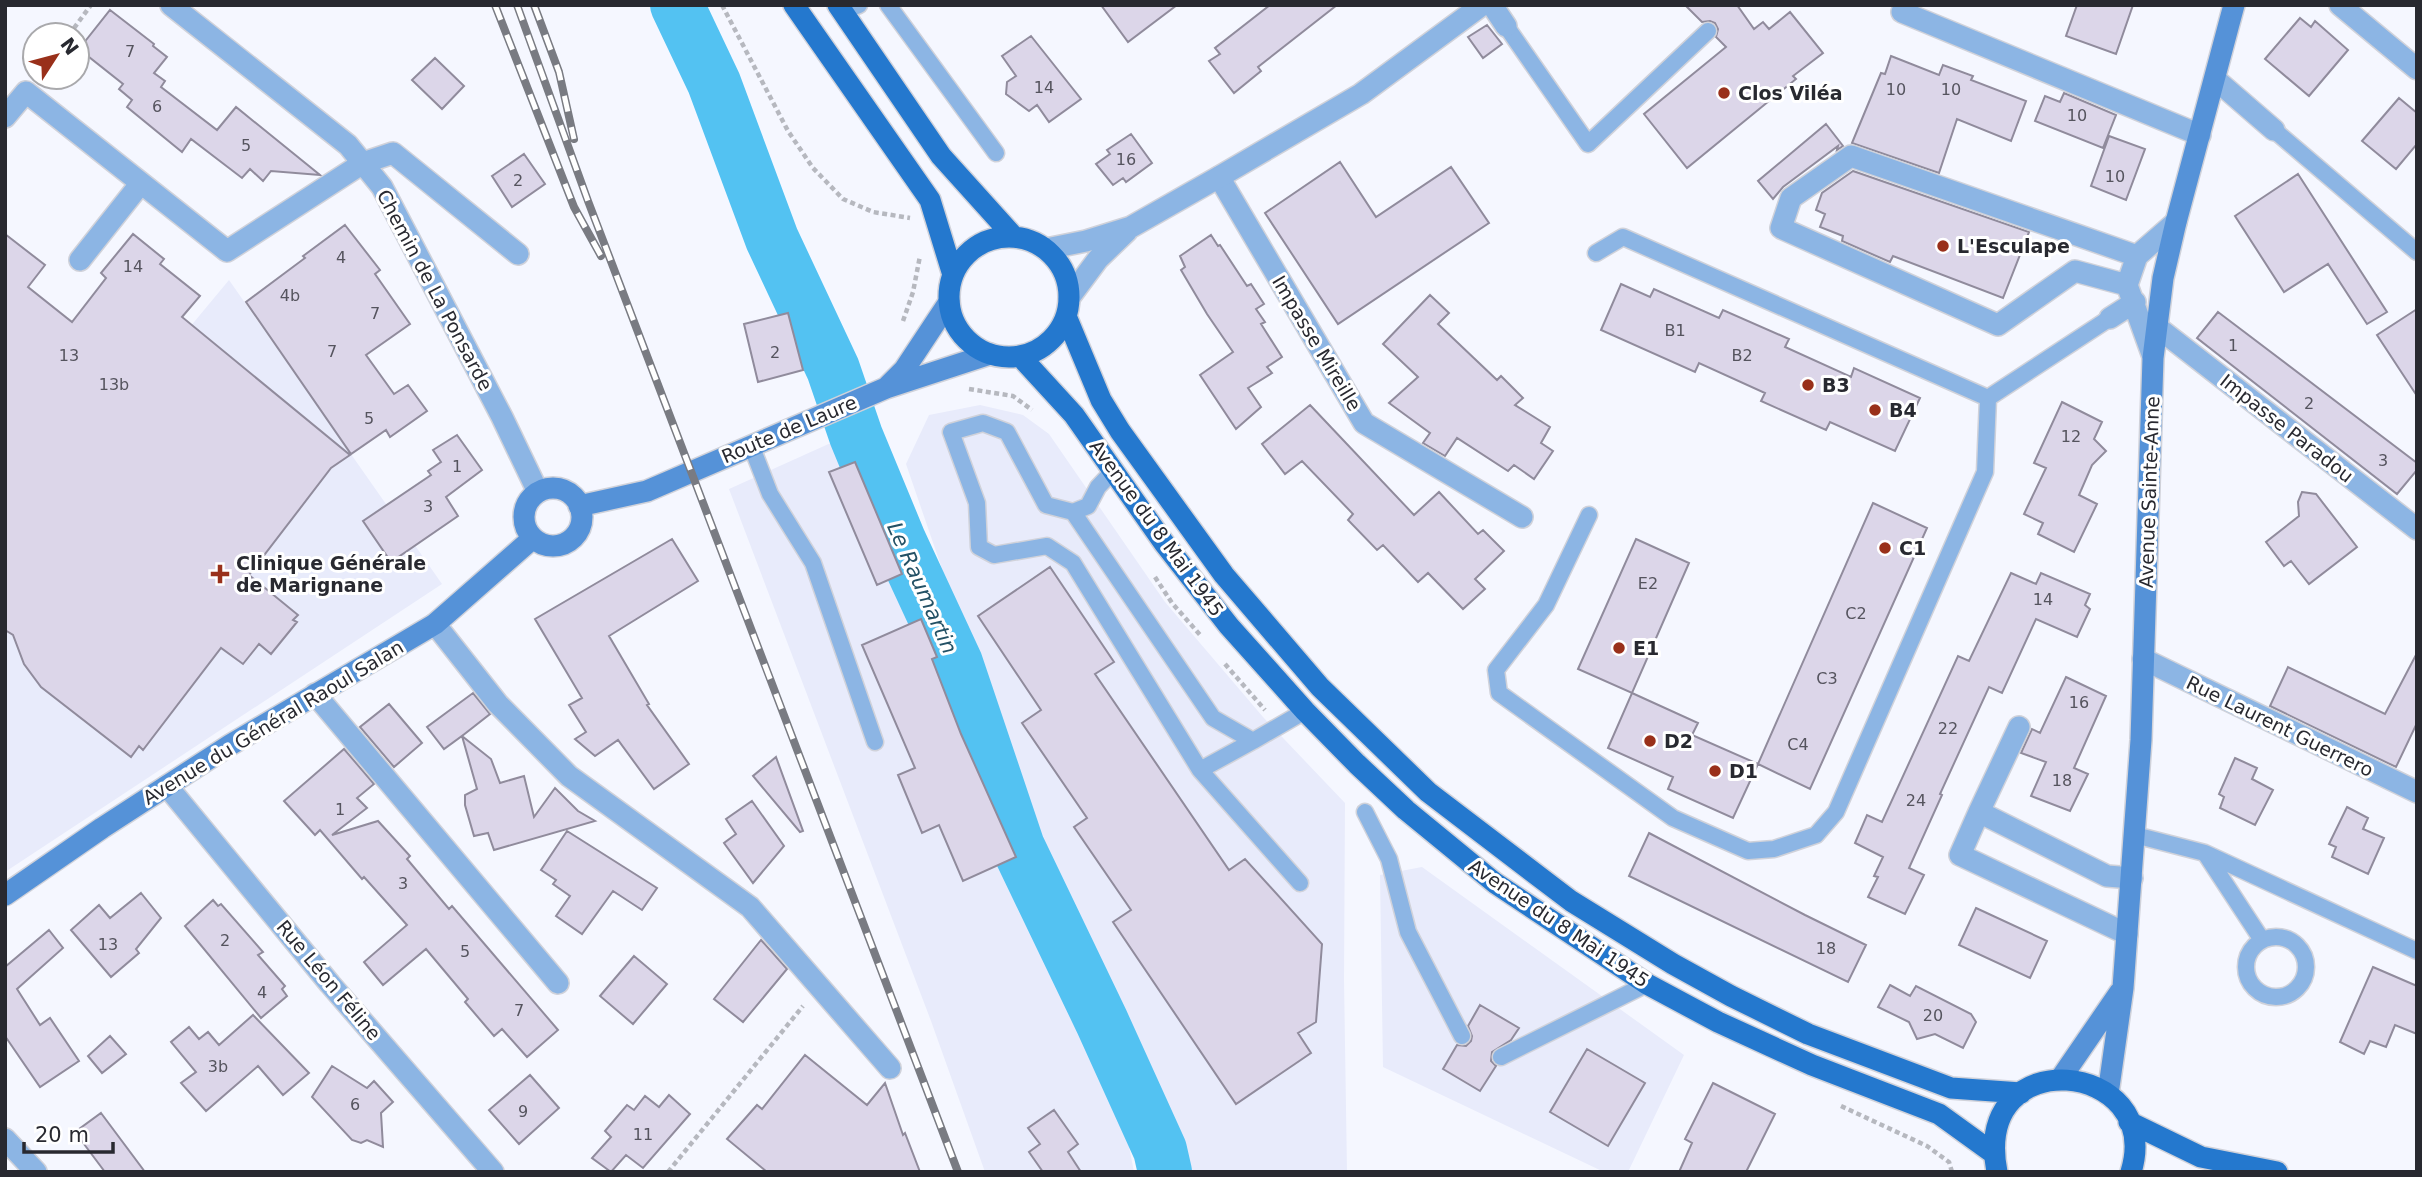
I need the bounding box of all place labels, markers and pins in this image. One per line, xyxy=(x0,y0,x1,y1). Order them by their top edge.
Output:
place label: Clos Viléa xyxy=(1738,82,1843,104)
marker: Clos Viléa xyxy=(1716,85,1732,101)
place label: L'Esculape xyxy=(1957,235,2070,257)
marker: L'Esculape xyxy=(1935,238,1951,254)
place label: B3 xyxy=(1822,374,1850,396)
marker: B3 xyxy=(1800,377,1816,393)
place label: B4 xyxy=(1889,399,1917,421)
marker: B4 xyxy=(1867,402,1883,418)
place label: C1 xyxy=(1899,537,1926,559)
marker: C1 xyxy=(1877,540,1893,556)
place label: Clinique Générale de Marignane xyxy=(236,552,426,596)
marker: Clinique Générale de Marignane xyxy=(210,564,230,584)
place label: E1 xyxy=(1633,637,1659,659)
marker: E1 xyxy=(1611,640,1627,656)
place label: D2 xyxy=(1664,730,1693,752)
marker: D2 xyxy=(1642,733,1658,749)
place label: D1 xyxy=(1729,760,1758,782)
marker: D1 xyxy=(1707,763,1723,779)

